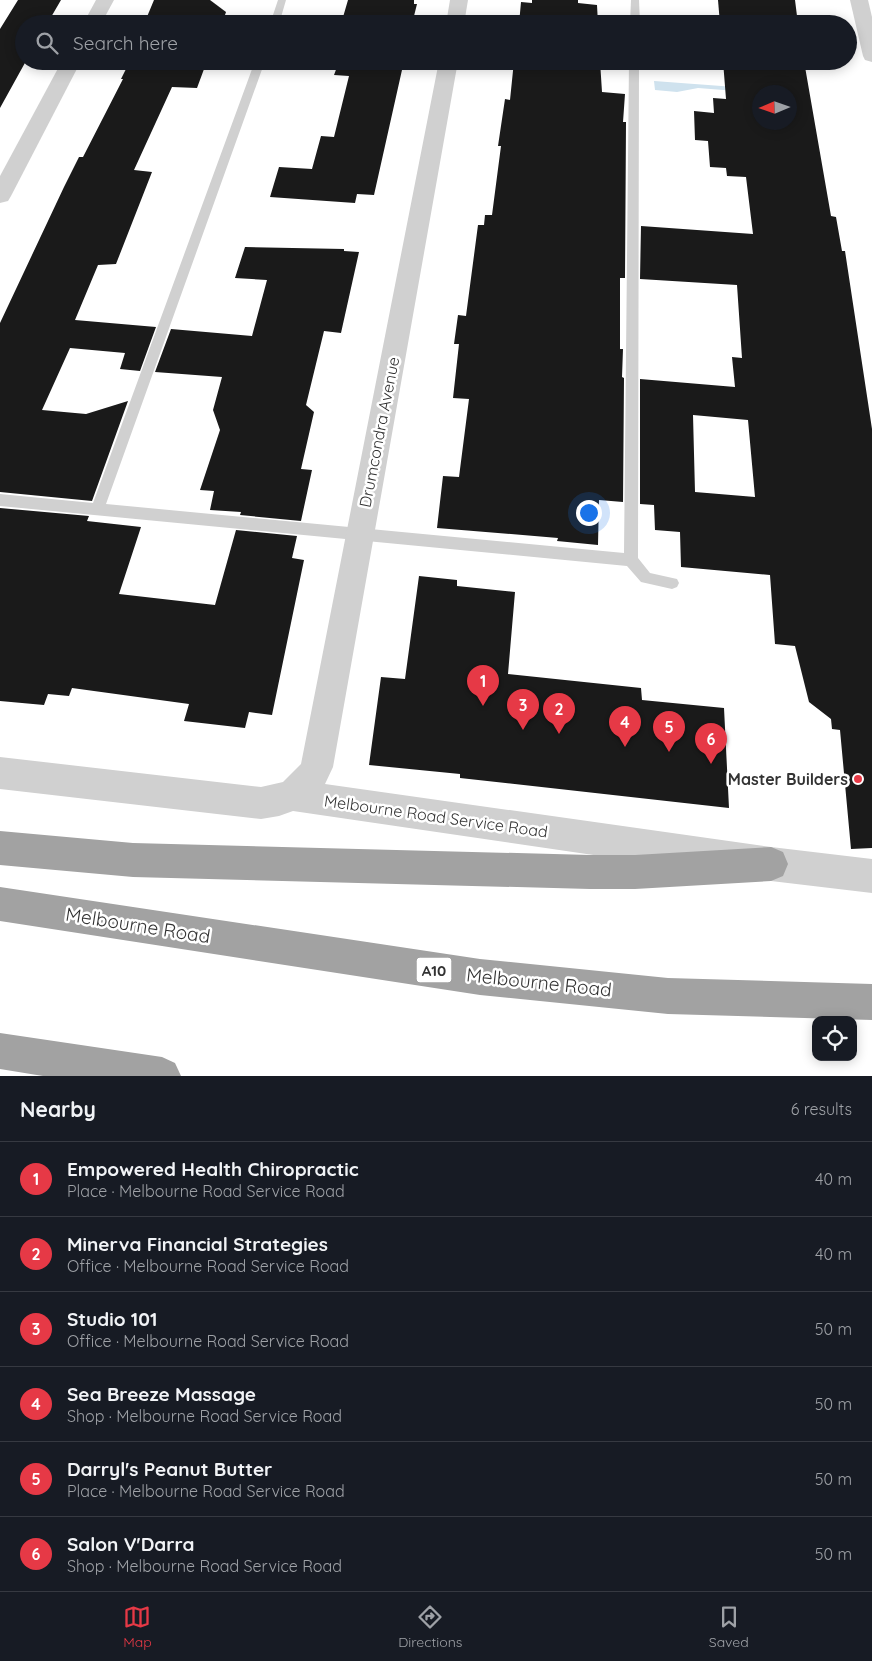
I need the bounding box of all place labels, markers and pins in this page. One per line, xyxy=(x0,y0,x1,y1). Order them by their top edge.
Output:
pin: 1 xyxy=(467,665,499,706)
pin: 3 xyxy=(507,689,539,730)
pin: 2 xyxy=(543,693,575,734)
pin: 4 xyxy=(609,706,641,747)
pin: 5 xyxy=(653,711,685,752)
pin: 6 xyxy=(695,723,727,764)
place label: Master Builders xyxy=(728,769,848,789)
marker: Master Builders xyxy=(852,773,864,785)

